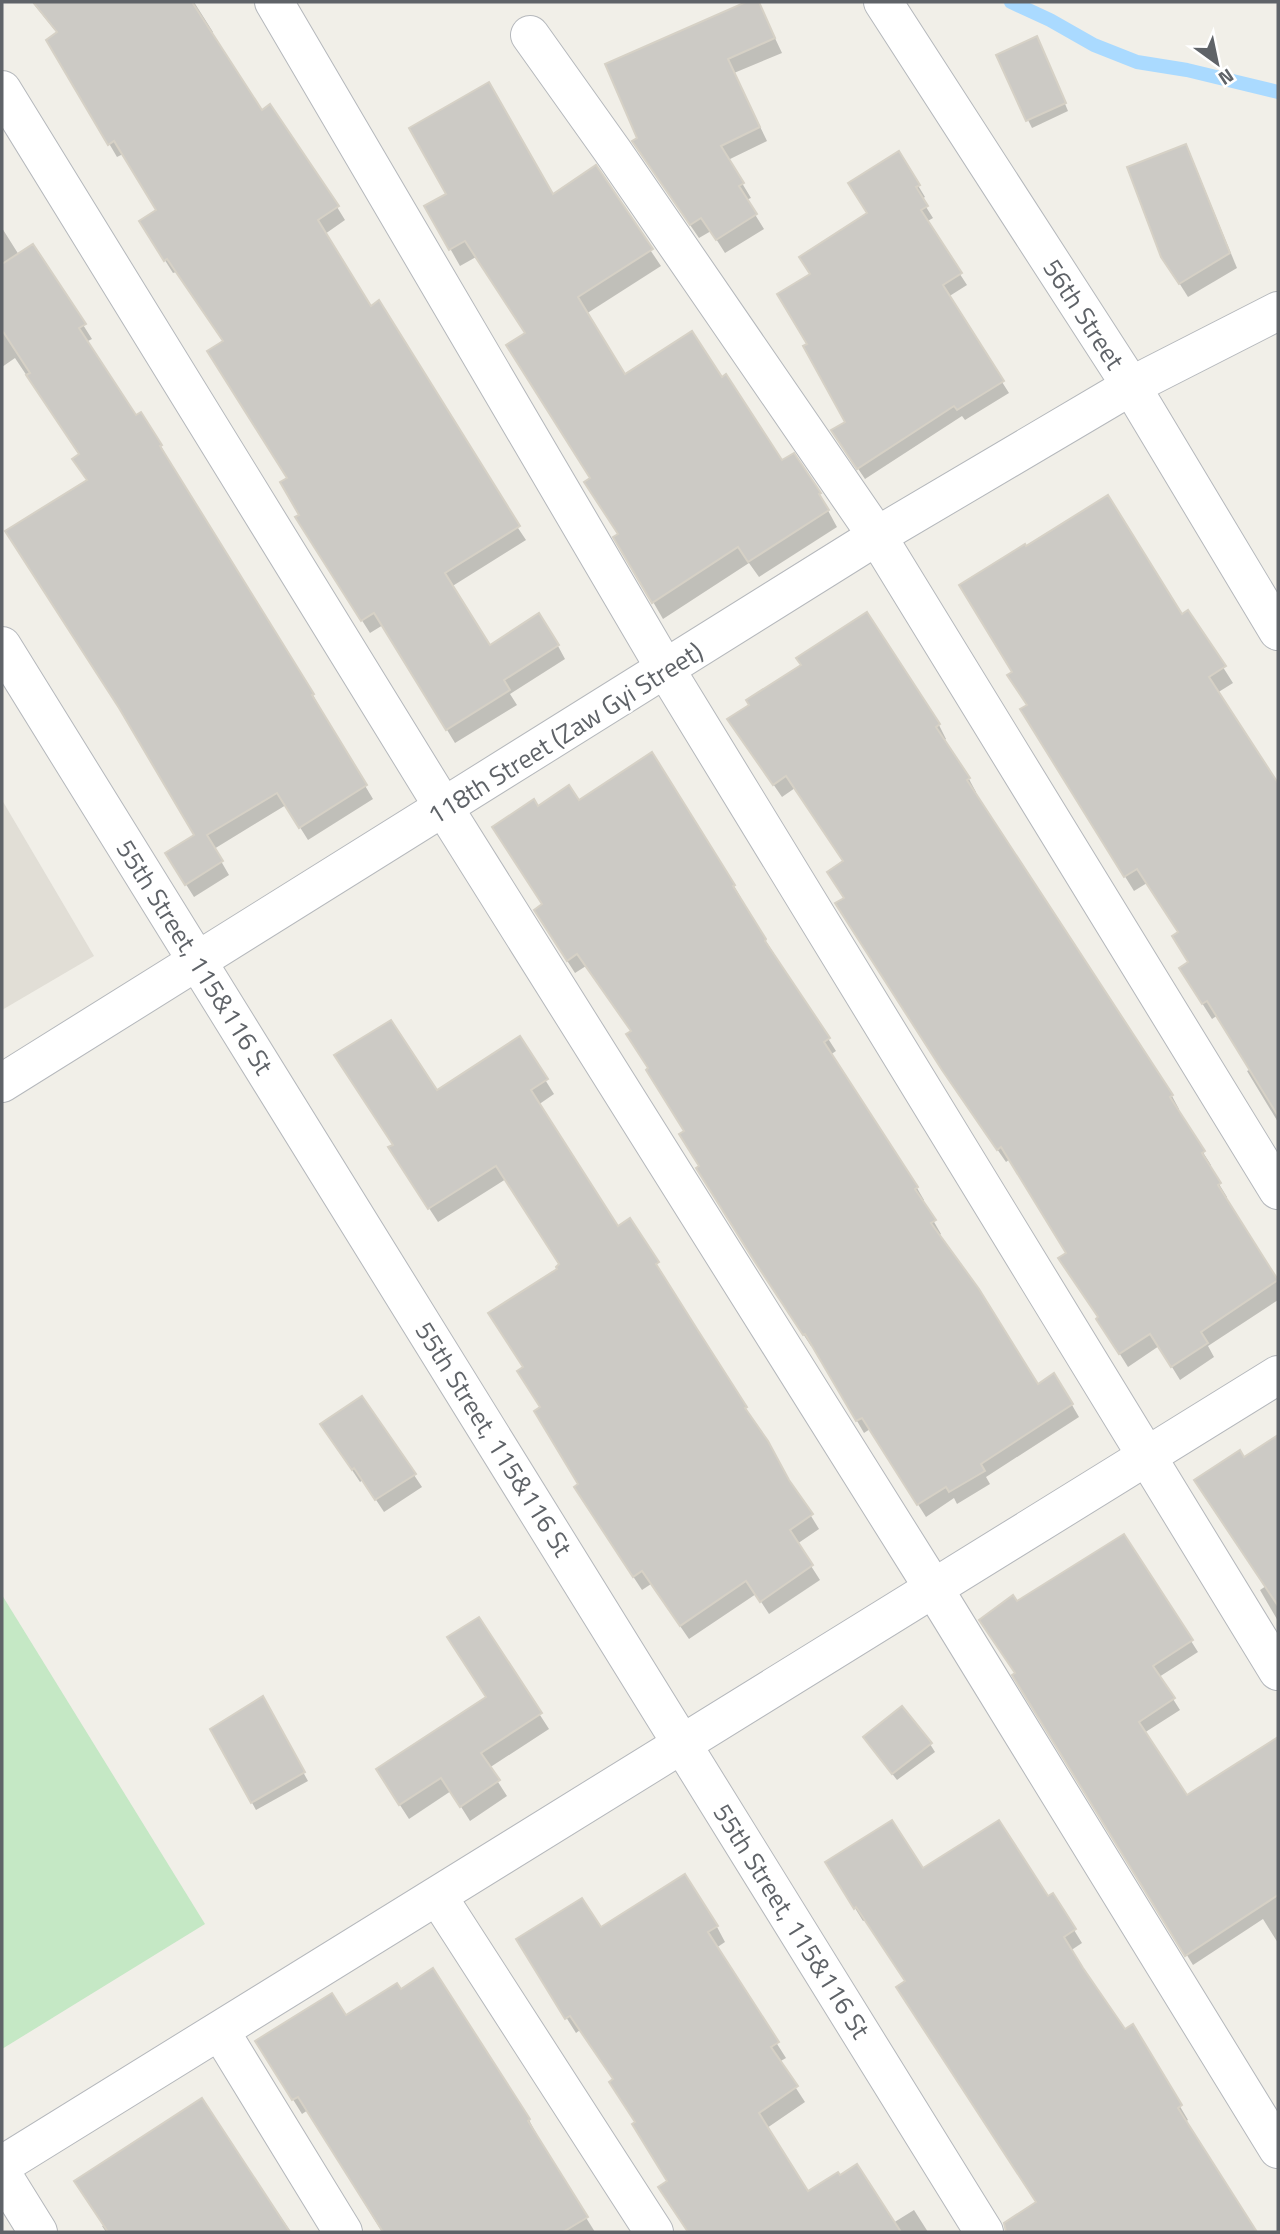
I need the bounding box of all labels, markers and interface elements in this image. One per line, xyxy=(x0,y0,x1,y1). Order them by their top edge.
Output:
north arrow xyxy=(1182,28,1252,98)
text: N xyxy=(1213,62,1240,93)
street label: 56th Street xyxy=(1034,251,1134,377)
street label: 118th Street (Zaw Gyi Street) xyxy=(420,632,710,834)
street label: 55th Street, 115&116 St xyxy=(107,832,283,1082)
street label: 55th Street, 115&116 St xyxy=(406,1314,582,1564)
street label: 55th Street, 115&116 St xyxy=(704,1796,880,2046)

